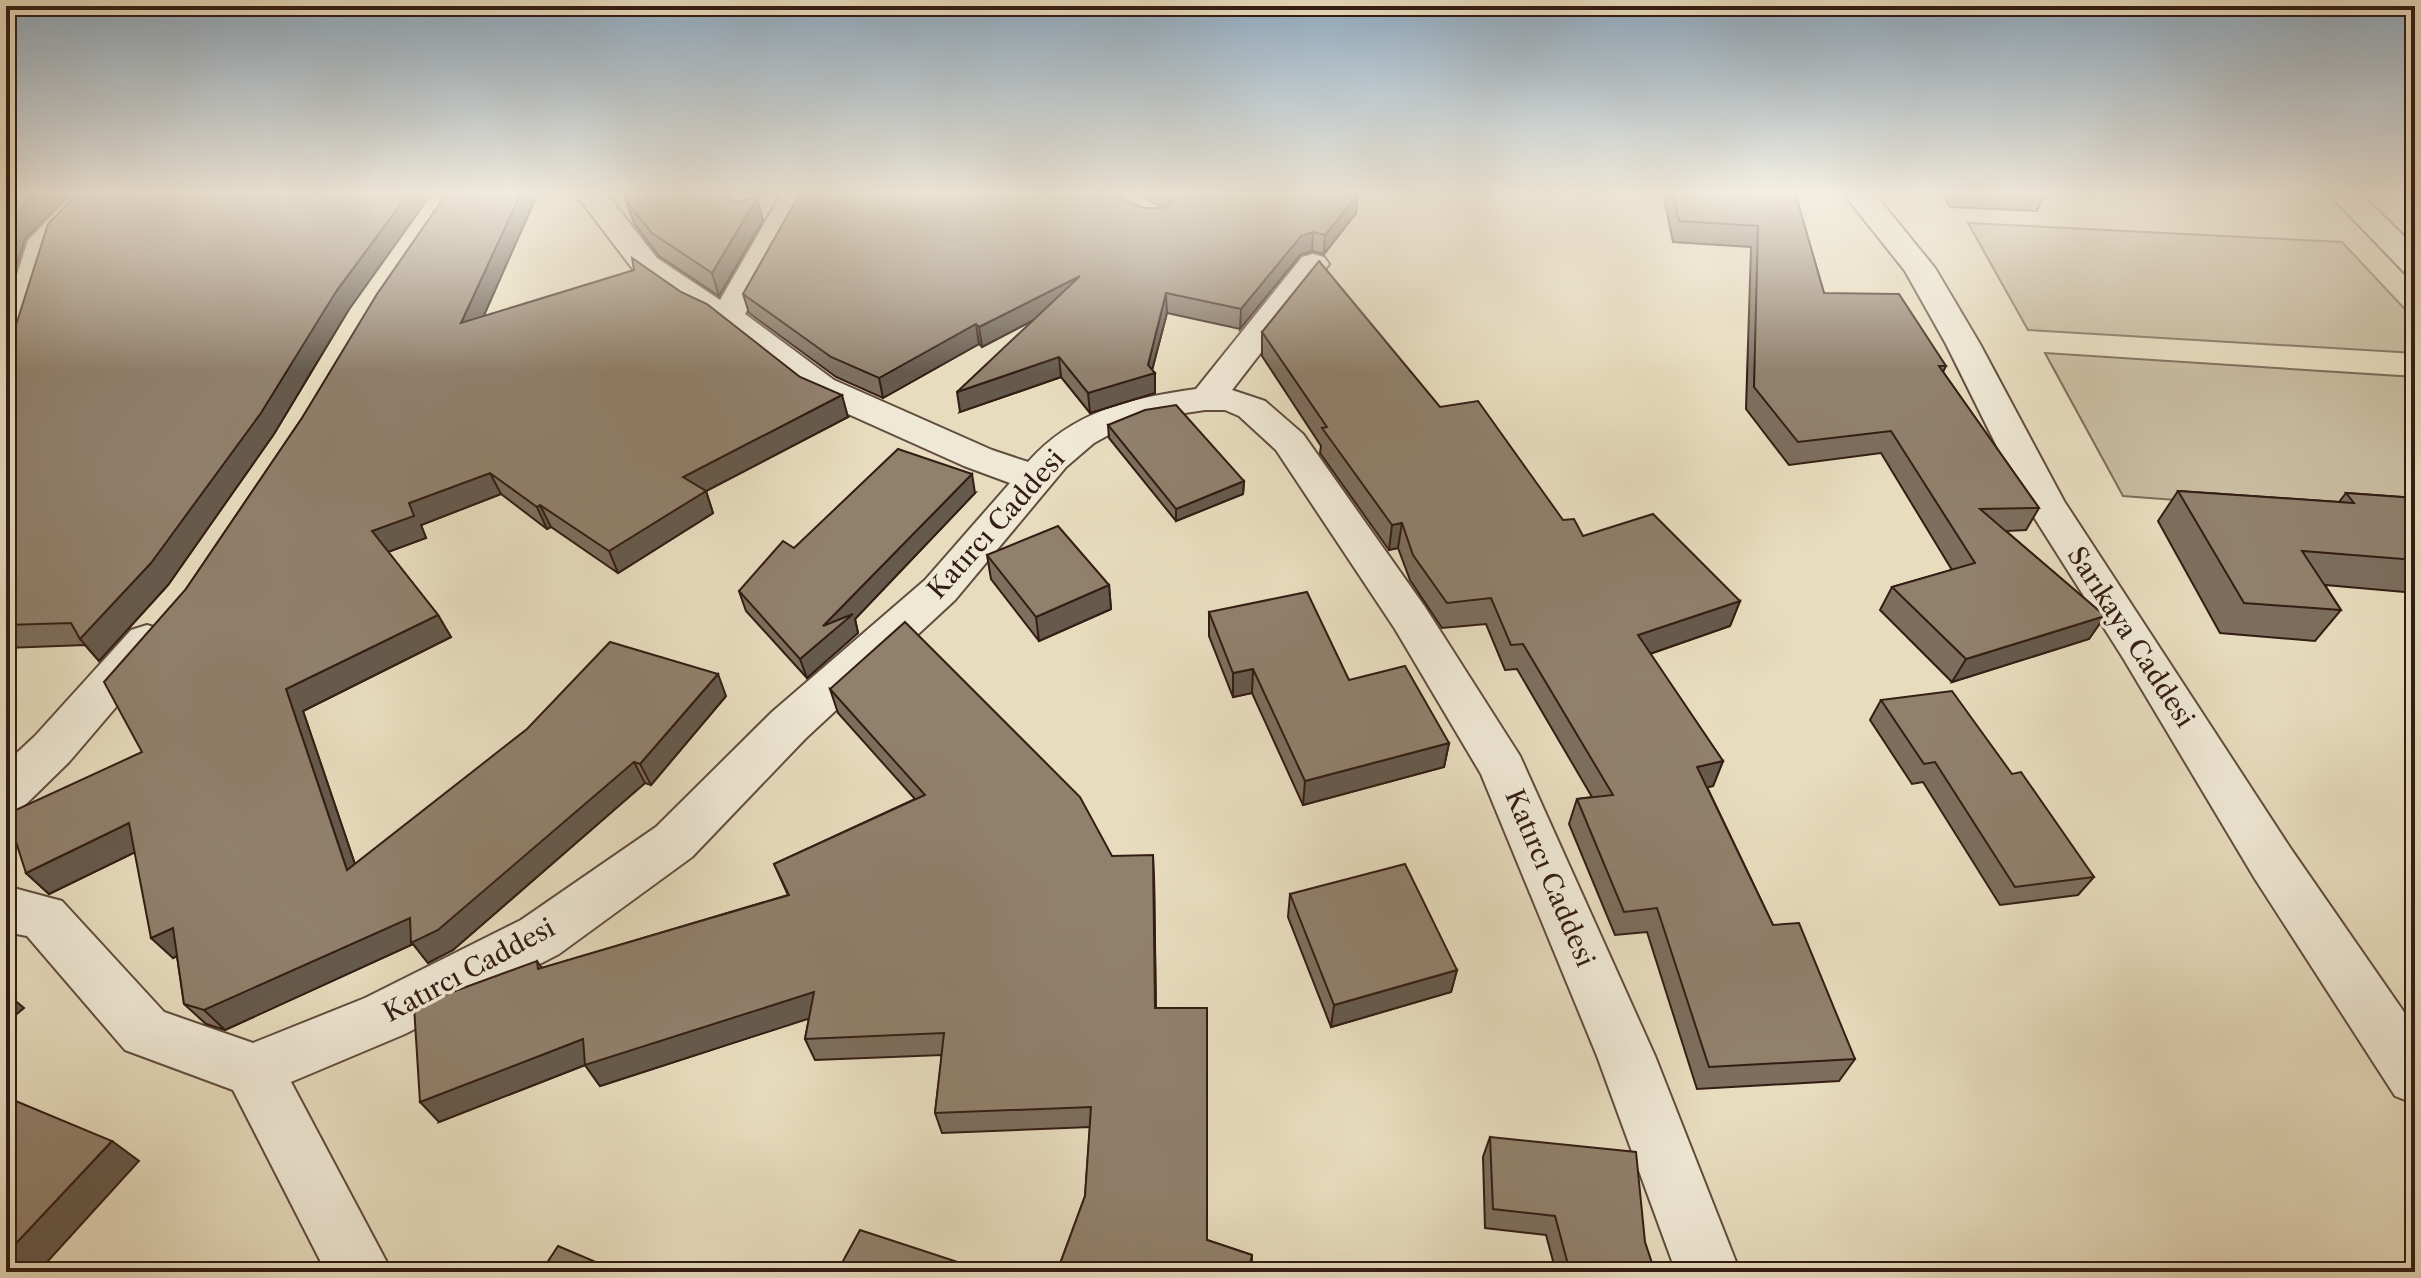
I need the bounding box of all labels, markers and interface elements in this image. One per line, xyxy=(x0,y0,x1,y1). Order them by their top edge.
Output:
street label: Katırcı Caddesi xyxy=(921,443,1071,605)
street label: Sarıkaya Caddesi xyxy=(2061,541,2201,733)
street label: Katırcı Caddesi xyxy=(1498,785,1602,971)
street label: Katırcı Caddesi xyxy=(378,911,560,1029)

